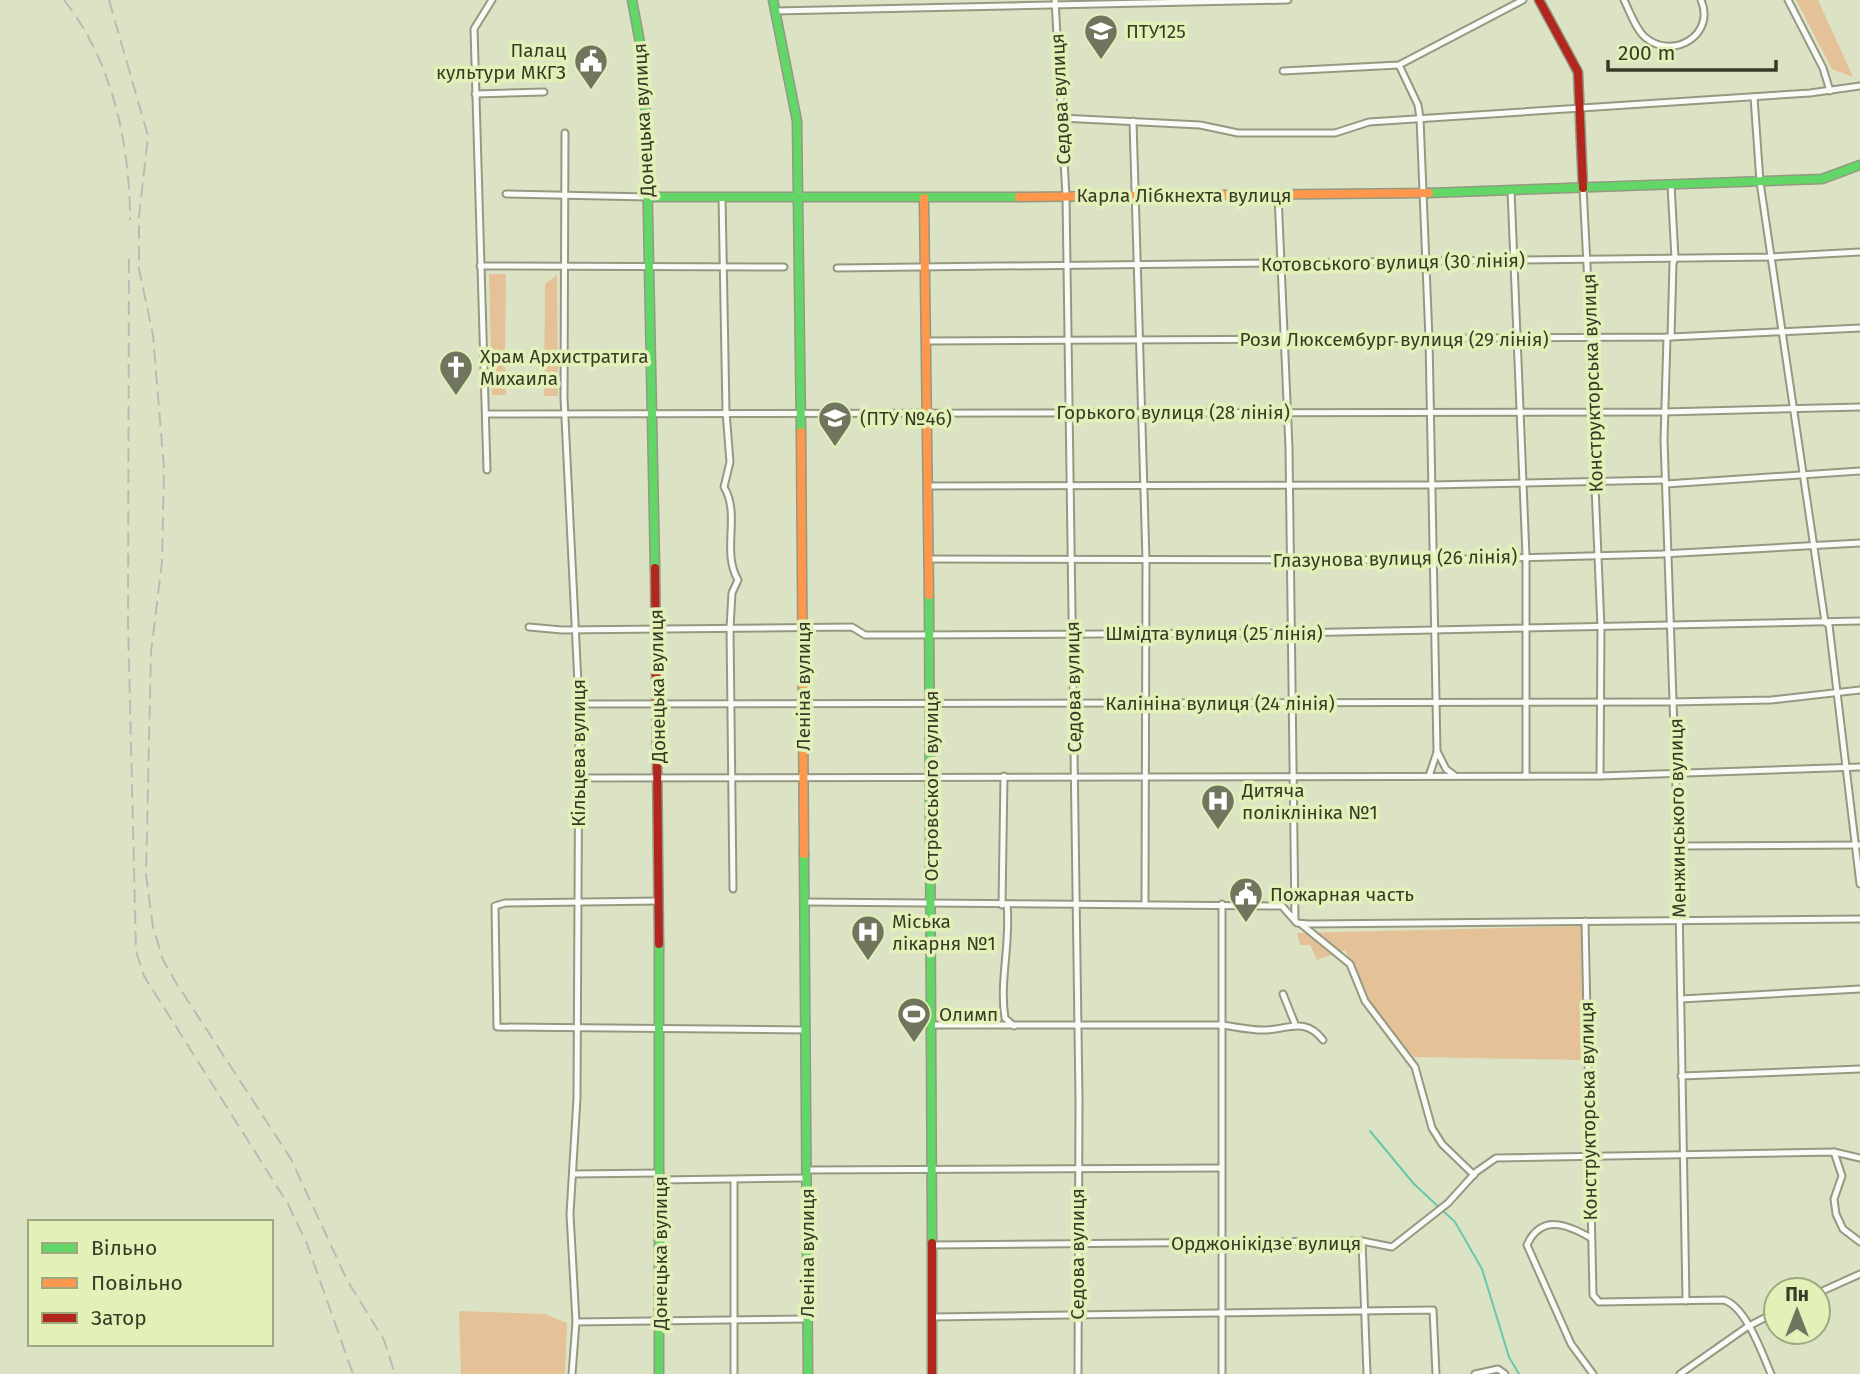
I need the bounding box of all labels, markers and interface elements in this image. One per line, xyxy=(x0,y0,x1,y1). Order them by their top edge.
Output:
school or university icon: ПТУ125 xyxy=(1082,12,1120,61)
place label: ПТУ125 xyxy=(1126,20,1186,43)
scale bar xyxy=(1608,28,1776,72)
street label: Седова вулиця xyxy=(1046,33,1075,165)
place label: Палац культури МКГЗ xyxy=(436,39,566,84)
text: 200 m xyxy=(1618,40,1675,66)
public building icon: Палац культури МКГЗ xyxy=(572,42,610,91)
street label: Донецька вулиця xyxy=(628,43,659,198)
street label: Карла Лібкнехта вулиця xyxy=(1077,184,1291,207)
street label: Котовського вулиця (30 лiнiя) xyxy=(1261,249,1525,276)
street label: Конструкторська вулиця xyxy=(1577,273,1608,493)
street label: Рози Люксембург вулиця (29 лiнiя) xyxy=(1239,328,1549,351)
place label: Храм Архистратига Михаила xyxy=(480,345,649,390)
church icon: Храм Архистратига Михаила xyxy=(437,348,475,397)
school or university icon: (ПТУ №46) xyxy=(816,399,854,448)
street label: Горького вулиця (28 лiнiя) xyxy=(1056,401,1290,424)
place label: (ПТУ №46) xyxy=(860,407,952,430)
street label: Глазунова вулиця (26 лiнiя) xyxy=(1272,545,1518,572)
street label: Донецька вулиця xyxy=(645,609,670,764)
street label: Леніна вулиця xyxy=(792,621,815,751)
street label: Седова вулиця xyxy=(1061,621,1086,753)
street label: Шмідта вулиця (25 лiнiя) xyxy=(1105,622,1323,645)
street label: Кільцева вулиця xyxy=(567,679,590,827)
street label: Островського вулиця xyxy=(920,691,943,881)
street label: Калініна вулиця (24 лiнiя) xyxy=(1105,692,1335,715)
street label: Менжинського вулиця xyxy=(1664,718,1691,918)
place label: Дитяча поліклініка №1 xyxy=(1241,779,1378,824)
hospital icon: Дитяча поліклініка №1 xyxy=(1199,782,1237,831)
public building icon: Пожарная часть xyxy=(1227,875,1265,924)
place label: Пожарная часть xyxy=(1270,883,1414,906)
place label: Міська лікарня №1 xyxy=(892,910,996,955)
hospital icon: Міська лікарня №1 xyxy=(849,913,887,962)
sports icon: Олимп xyxy=(895,995,933,1044)
street label: Конструкторська вулиця xyxy=(1575,1001,1602,1221)
place label: Олимп xyxy=(939,1003,998,1026)
street label: Донецька вулиця xyxy=(649,1176,672,1331)
street label: Леніна вулиця xyxy=(796,1188,819,1318)
street label: Седова вулиця xyxy=(1066,1188,1089,1320)
legend xyxy=(28,1220,273,1346)
street label: Орджонікідзе вулиця xyxy=(1171,1232,1361,1255)
text: Вільно xyxy=(91,1235,157,1261)
text: Повільно xyxy=(91,1270,183,1296)
north arrow xyxy=(1762,1276,1832,1346)
text: Пн xyxy=(1785,1283,1809,1306)
text: Затор xyxy=(91,1305,147,1331)

